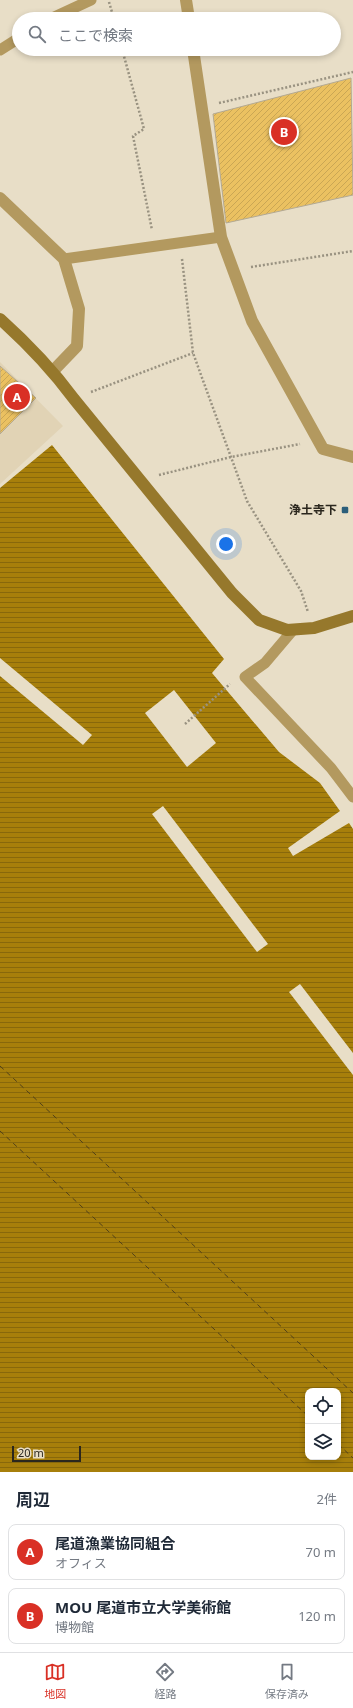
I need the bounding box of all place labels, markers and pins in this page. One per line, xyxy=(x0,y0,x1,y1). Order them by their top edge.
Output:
pin: B xyxy=(271,117,297,147)
pin: A xyxy=(4,382,30,412)
place label: 浄土寺下 xyxy=(289,501,337,518)
marker: 浄土寺下 xyxy=(340,505,350,515)

